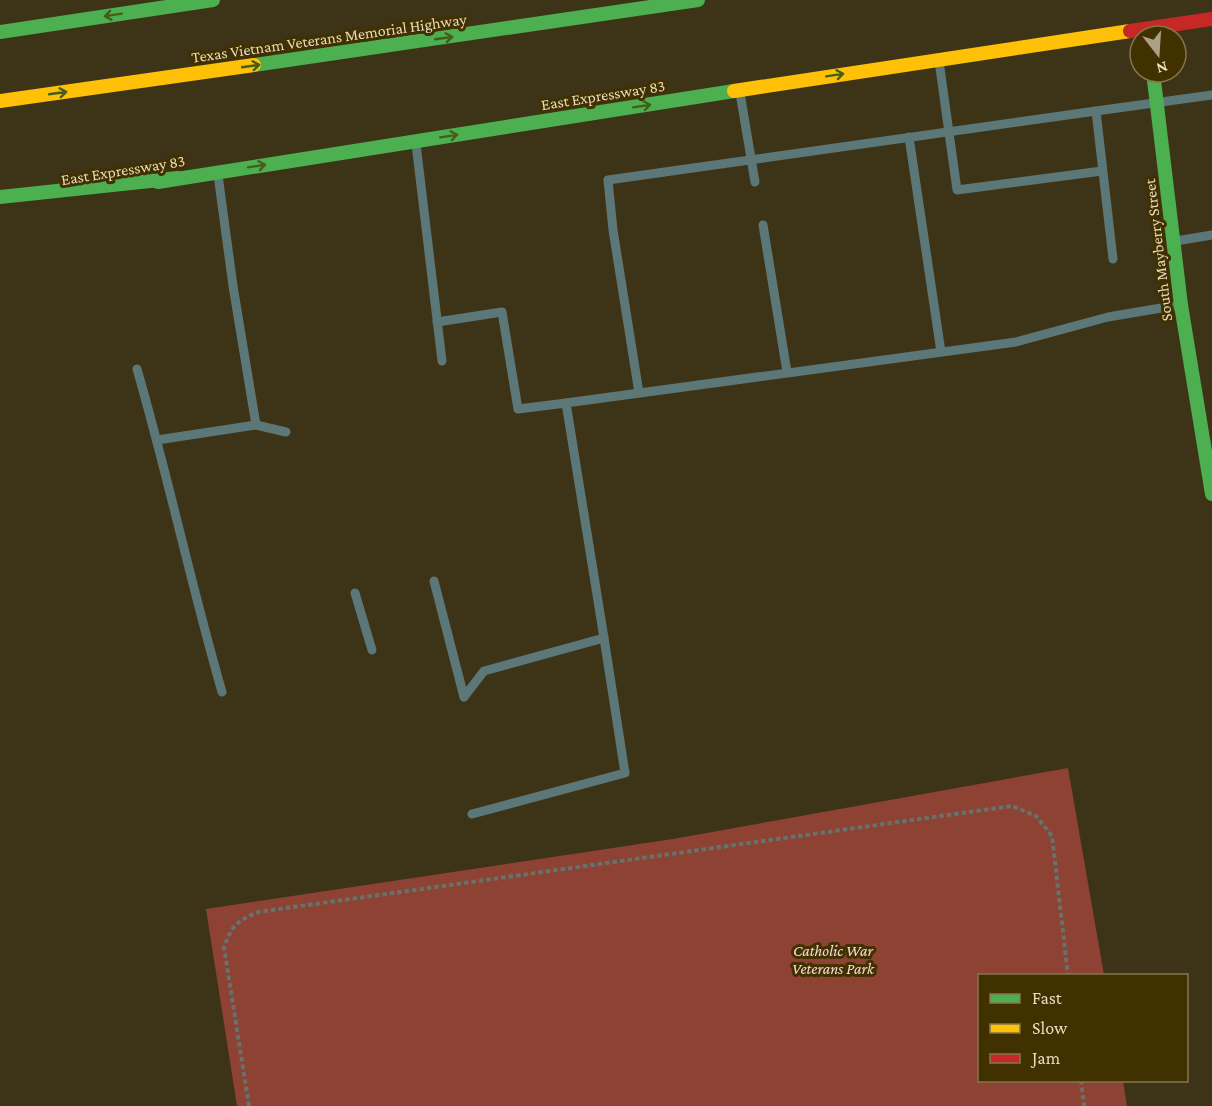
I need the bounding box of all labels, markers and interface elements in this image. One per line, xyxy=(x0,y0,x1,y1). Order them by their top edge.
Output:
one-way arrow xyxy=(104,10,124,21)
street label: Texas Vietnam Veterans Memorial Highway xyxy=(190,10,468,67)
north arrow xyxy=(1128,24,1188,84)
one-way arrow xyxy=(434,32,453,43)
text: N xyxy=(1154,58,1170,78)
one-way arrow xyxy=(241,60,260,71)
one-way arrow xyxy=(824,70,844,81)
street label: East Expressway 83 xyxy=(540,77,666,114)
one-way arrow xyxy=(48,88,67,99)
one-way arrow xyxy=(632,100,651,111)
one-way arrow xyxy=(439,130,459,141)
street label: East Expressway 83 xyxy=(60,152,186,189)
one-way arrow xyxy=(246,160,266,171)
street label: South Mayberry Street xyxy=(1141,177,1176,322)
park label: Catholic War Veterans Park xyxy=(792,942,875,977)
legend xyxy=(978,974,1188,1082)
text: Fast xyxy=(1032,988,1063,1008)
text: Slow xyxy=(1032,1018,1068,1038)
text: Jam xyxy=(1030,1048,1061,1068)

